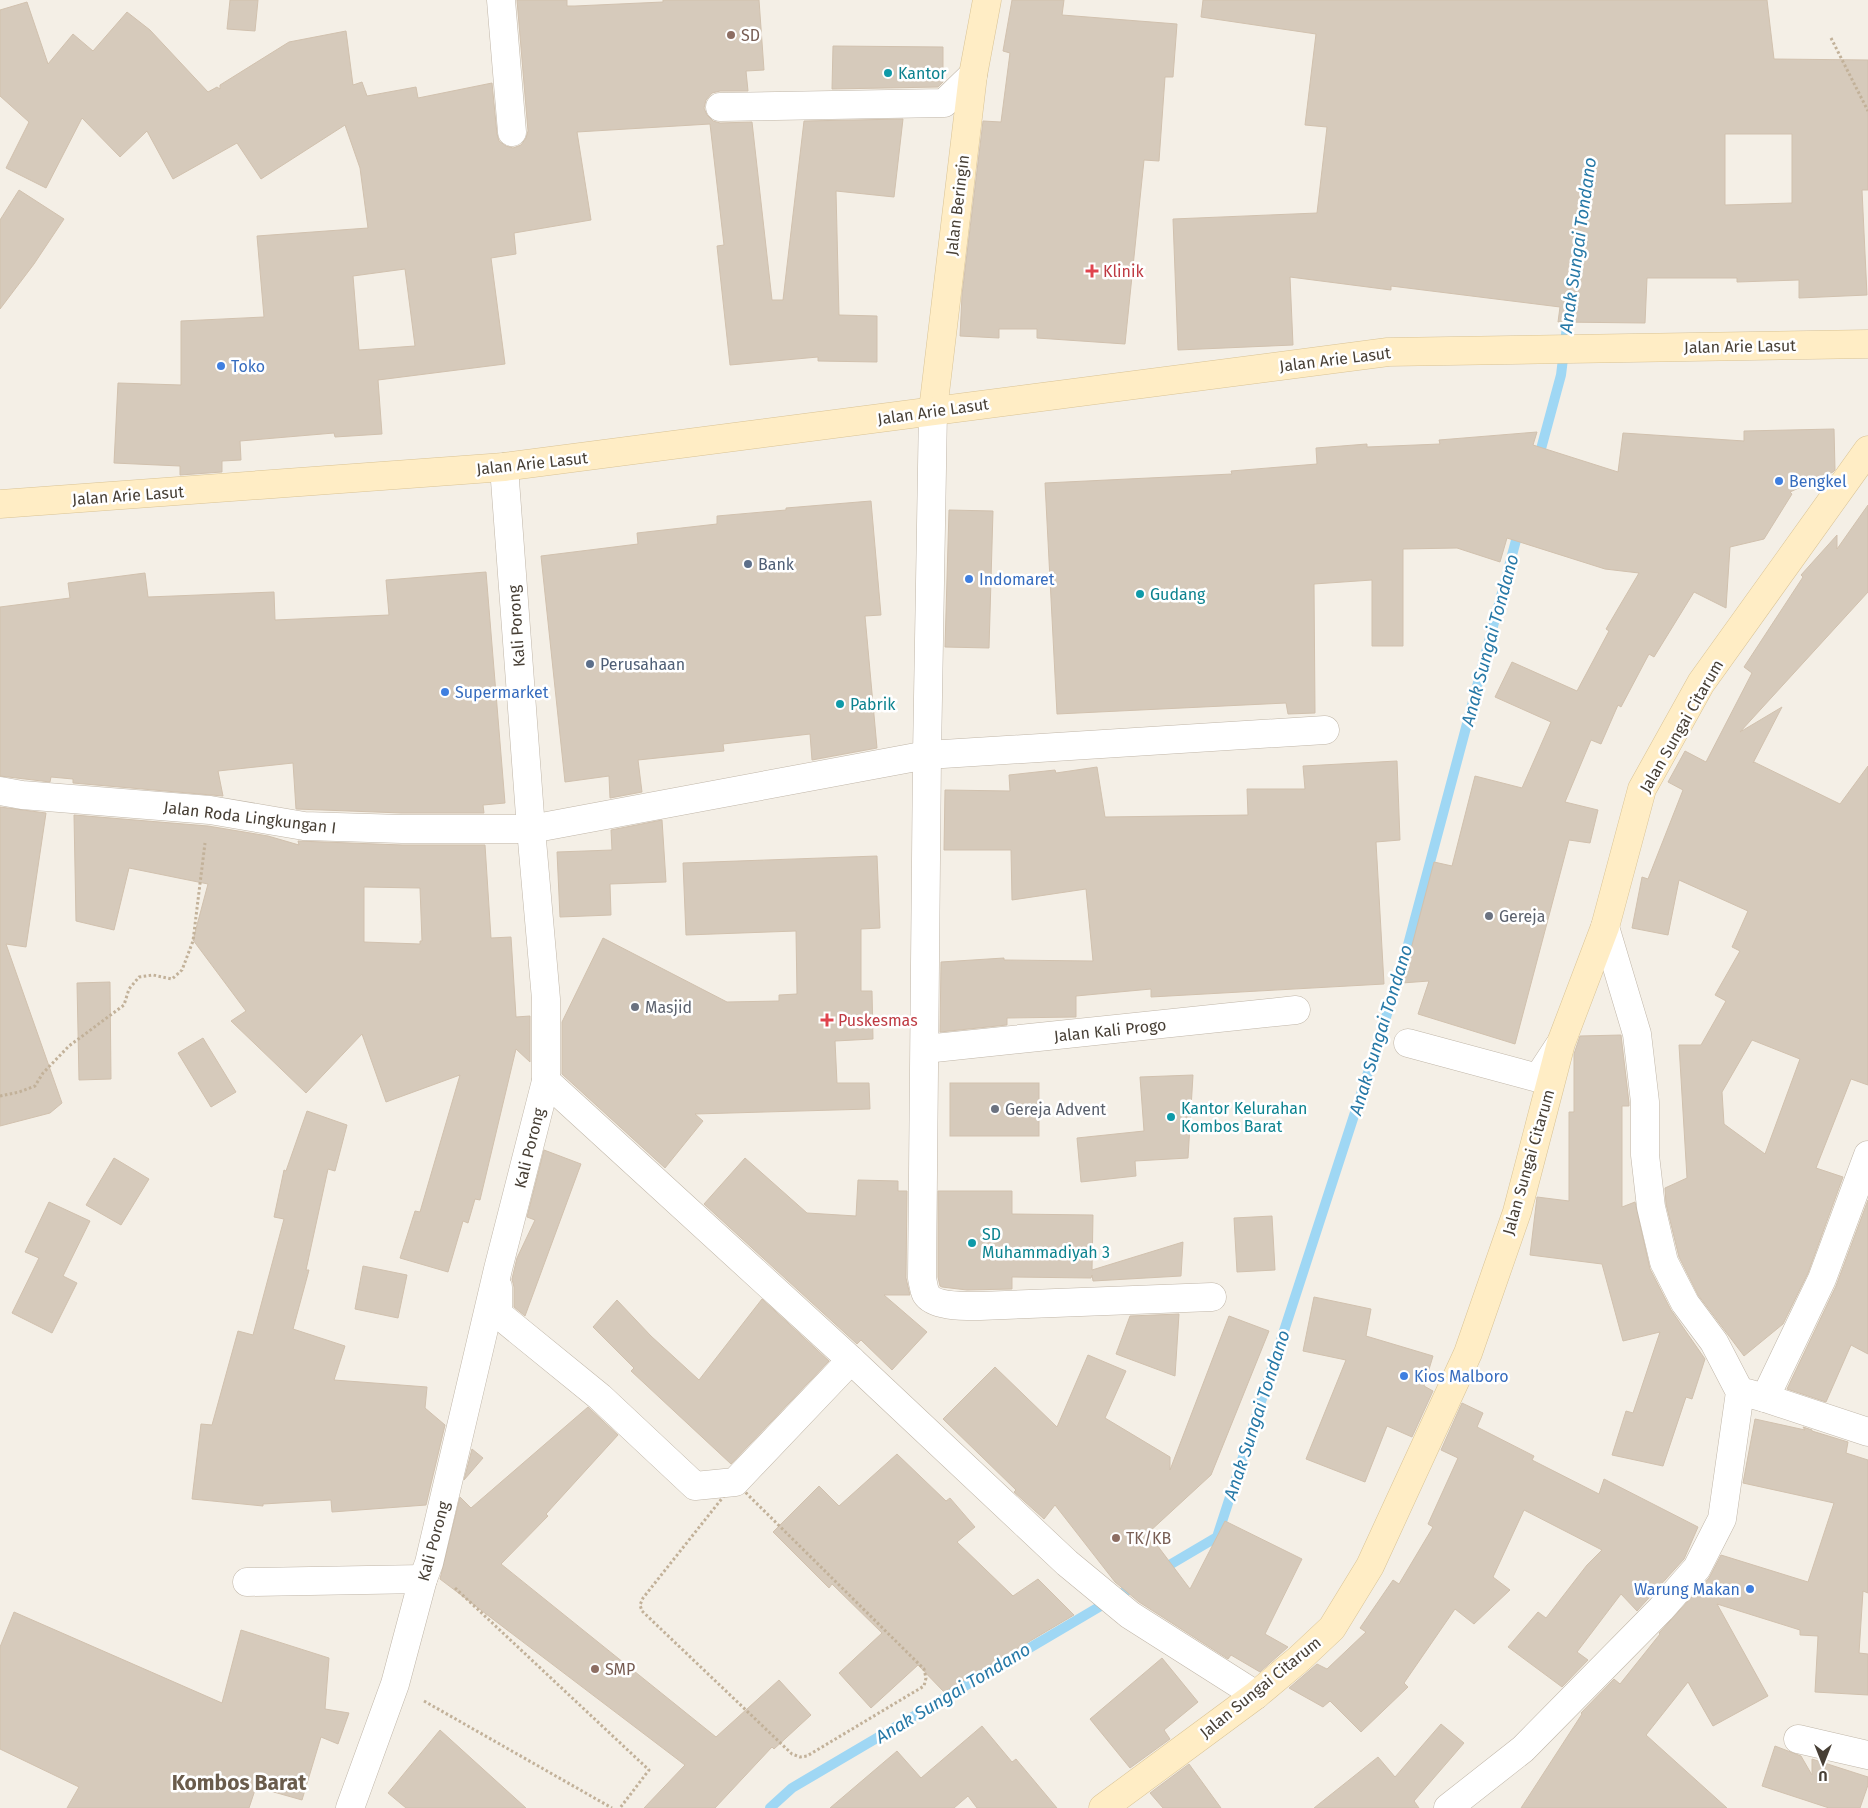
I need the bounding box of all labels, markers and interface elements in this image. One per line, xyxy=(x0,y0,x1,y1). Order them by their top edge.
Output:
place label: SD xyxy=(741,26,760,45)
marker: SD xyxy=(725,29,737,41)
place label: Kantor xyxy=(898,64,947,83)
marker: Kantor xyxy=(882,67,894,79)
street label: Jalan Beringin xyxy=(942,154,973,256)
water label: Anak Sungai Tondano xyxy=(1555,156,1601,335)
place label: Klinik xyxy=(1103,262,1145,281)
marker: Klinik xyxy=(1085,264,1099,278)
street label: Jalan Arie Lasut xyxy=(1684,336,1796,357)
street label: Jalan Arie Lasut xyxy=(1278,343,1392,376)
place label: Toko xyxy=(231,357,265,376)
marker: Toko xyxy=(215,360,227,372)
street label: Jalan Arie Lasut xyxy=(876,394,990,429)
street label: Jalan Arie Lasut xyxy=(475,448,589,479)
place label: Bengkel xyxy=(1789,472,1847,491)
marker: Bengkel xyxy=(1773,475,1785,487)
street label: Jalan Arie Lasut xyxy=(71,482,185,509)
water label: Anak Sungai Tondano xyxy=(1456,552,1524,729)
place label: Bank xyxy=(758,555,795,574)
marker: Bank xyxy=(742,558,754,570)
place label: Indomaret xyxy=(979,570,1055,589)
marker: Indomaret xyxy=(963,573,975,585)
street label: Kali Porong xyxy=(504,584,529,668)
place label: Gudang xyxy=(1150,585,1206,604)
marker: Gudang xyxy=(1134,588,1146,600)
place label: Perusahaan xyxy=(600,655,685,674)
street label: Jalan Sungai Citarum xyxy=(1636,656,1727,796)
marker: Perusahaan xyxy=(584,658,596,670)
place label: Supermarket xyxy=(455,683,549,702)
marker: Supermarket xyxy=(439,686,451,698)
place label: Pabrik xyxy=(850,695,896,714)
marker: Pabrik xyxy=(834,698,846,710)
street label: Jalan Roda Lingkungan I xyxy=(163,797,337,838)
place label: Gereja xyxy=(1499,907,1545,926)
marker: Gereja xyxy=(1483,910,1495,922)
water label: Anak Sungai Tondano xyxy=(1344,942,1417,1119)
place label: Masjid xyxy=(645,998,692,1017)
marker: Masjid xyxy=(629,1001,641,1013)
place label: Puskesmas xyxy=(838,1011,918,1030)
marker: Puskesmas xyxy=(820,1013,834,1027)
street label: Jalan Kali Progo xyxy=(1053,1015,1167,1046)
street label: Jalan Sungai Citarum xyxy=(1499,1087,1558,1237)
place label: Kantor Kelurahan Kombos Barat xyxy=(1181,1099,1307,1136)
place label: Gereja Advent xyxy=(1005,1100,1106,1119)
marker: Gereja Advent xyxy=(989,1103,1001,1115)
street label: Kali Porong xyxy=(510,1105,549,1190)
marker: Kantor Kelurahan Kombos Barat xyxy=(1165,1111,1177,1123)
place label: SD Muhammadiyah 3 xyxy=(982,1225,1110,1262)
marker: SD Muhammadiyah 3 xyxy=(966,1237,978,1249)
water label: Anak Sungai Tondano xyxy=(1219,1327,1295,1503)
place label: Kios Malboro xyxy=(1414,1367,1509,1386)
marker: Kios Malboro xyxy=(1398,1370,1410,1382)
street label: Kali Porong xyxy=(414,1498,453,1583)
place label: TK/KB xyxy=(1126,1529,1171,1548)
marker: TK/KB xyxy=(1110,1532,1122,1544)
place label: Warung Makan xyxy=(1634,1580,1740,1599)
marker: Warung Makan xyxy=(1744,1583,1756,1595)
street label: Jalan Sungai Citarum xyxy=(1196,1633,1325,1742)
water label: Anak Sungai Tondano xyxy=(871,1638,1035,1749)
place label: SMP xyxy=(605,1660,635,1679)
marker: SMP xyxy=(589,1663,601,1675)
north arrow xyxy=(1798,1738,1848,1788)
text: U xyxy=(1818,1767,1828,1784)
district label: Kombos Barat xyxy=(172,1770,307,1796)

